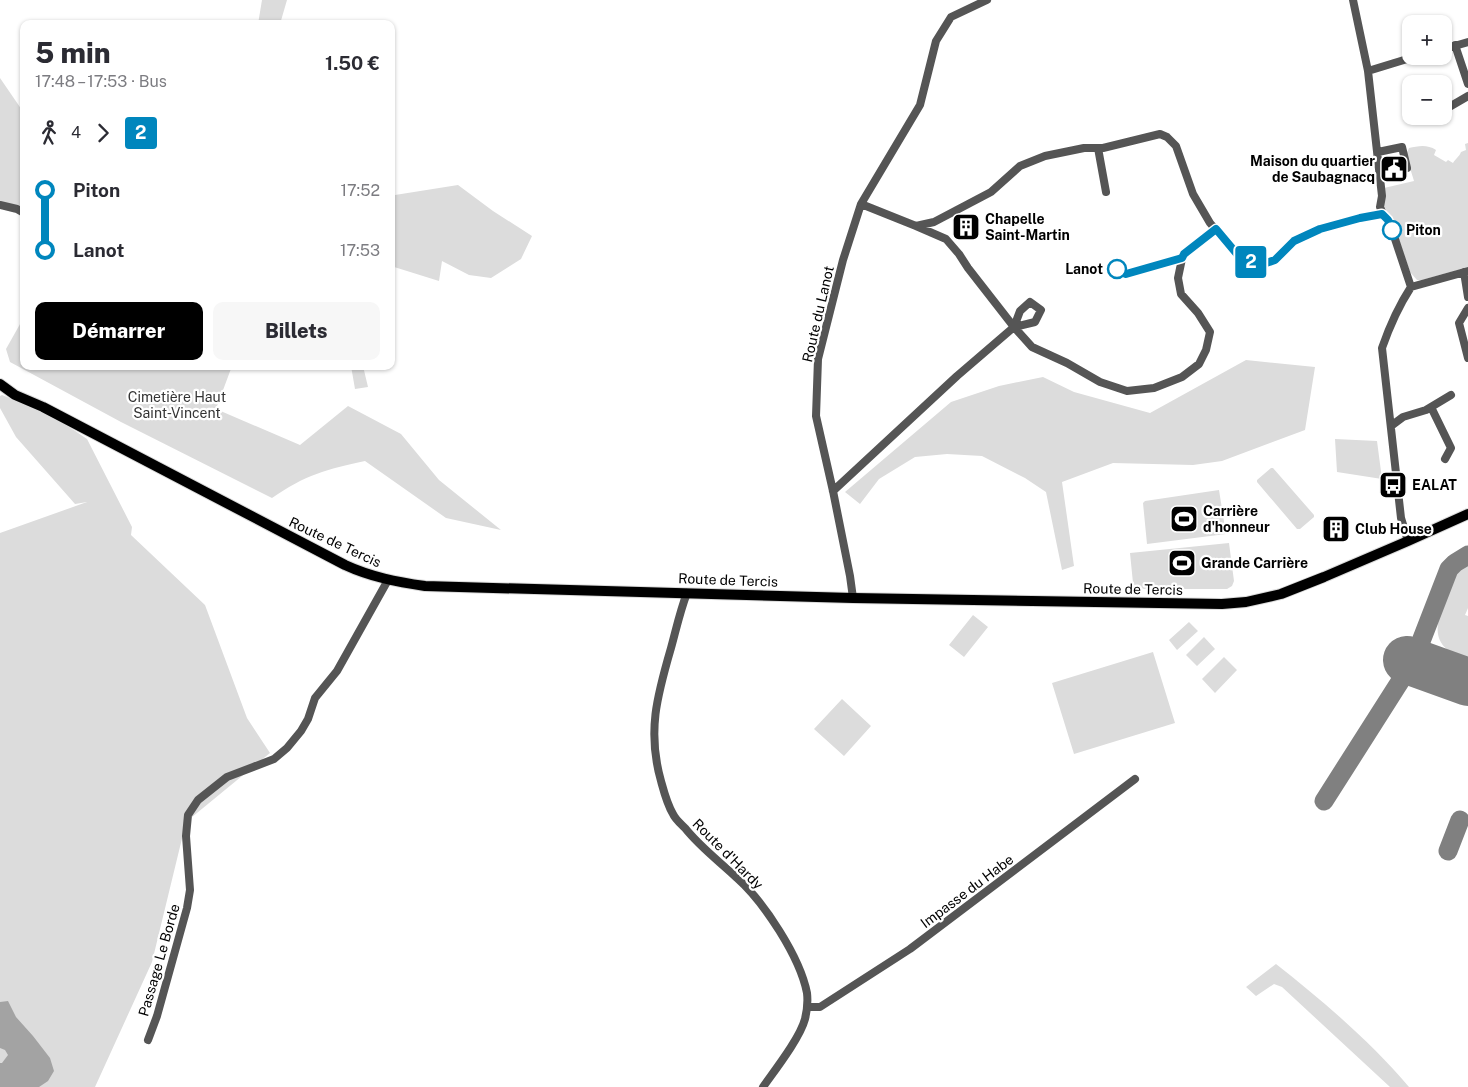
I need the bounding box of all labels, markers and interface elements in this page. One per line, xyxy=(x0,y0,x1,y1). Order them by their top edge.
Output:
map controls xyxy=(1402,15,1452,125)
button: + xyxy=(1402,15,1452,65)
text: 5 min xyxy=(35,36,110,69)
text: 1.50 € xyxy=(325,52,380,74)
text: 17:48 – 17:53 · Bus xyxy=(35,72,167,91)
button: − xyxy=(1402,75,1452,125)
icon: walk xyxy=(35,119,63,147)
icon: forward xyxy=(89,119,117,147)
text: 2 xyxy=(135,122,147,143)
text: 4 xyxy=(71,123,81,142)
place label: Maison du quartier de Saubagnacq xyxy=(1250,153,1375,185)
public building icon: Maison du quartier de Saubagnacq xyxy=(1379,154,1409,184)
text: Piton xyxy=(73,179,120,201)
text: 17:52 xyxy=(340,181,380,200)
place label: Chapelle Saint-Martin xyxy=(985,211,1070,243)
building icon: Chapelle Saint-Martin xyxy=(951,212,981,242)
marker: Piton xyxy=(1382,220,1402,240)
place label: Piton xyxy=(1406,222,1441,238)
text: Lanot xyxy=(73,239,124,261)
text: 17:53 xyxy=(340,241,380,260)
line badge: 2 xyxy=(1235,246,1267,278)
text: 2 xyxy=(1245,251,1257,272)
marker: Lanot xyxy=(1107,259,1127,279)
place label: Lanot xyxy=(1065,261,1103,277)
street label: Route du Lanot xyxy=(799,264,837,364)
button: Démarrer xyxy=(35,302,203,360)
button: Billets xyxy=(213,302,380,360)
park label: Cimetière Haut Saint-Vincent xyxy=(128,389,226,421)
bus stop icon: EALAT xyxy=(1378,470,1408,500)
place label: EALAT xyxy=(1412,477,1457,493)
place label: Carrière d'honneur xyxy=(1203,503,1270,535)
sports icon: Carrière d'honneur xyxy=(1169,504,1199,534)
street label: Route de Tercis xyxy=(286,514,384,570)
building icon: Club House xyxy=(1321,514,1351,544)
place label: Club House xyxy=(1355,521,1432,537)
sports icon: Grande Carrière xyxy=(1167,548,1197,578)
place label: Grande Carrière xyxy=(1201,555,1308,571)
street label: Route de Tercis xyxy=(678,570,778,590)
street label: Route de Tercis xyxy=(1083,580,1183,598)
street label: Route d'Hardy xyxy=(689,815,767,893)
street label: Impasse du Habe xyxy=(918,851,1016,931)
street label: Passage Le Borde xyxy=(135,902,183,1018)

